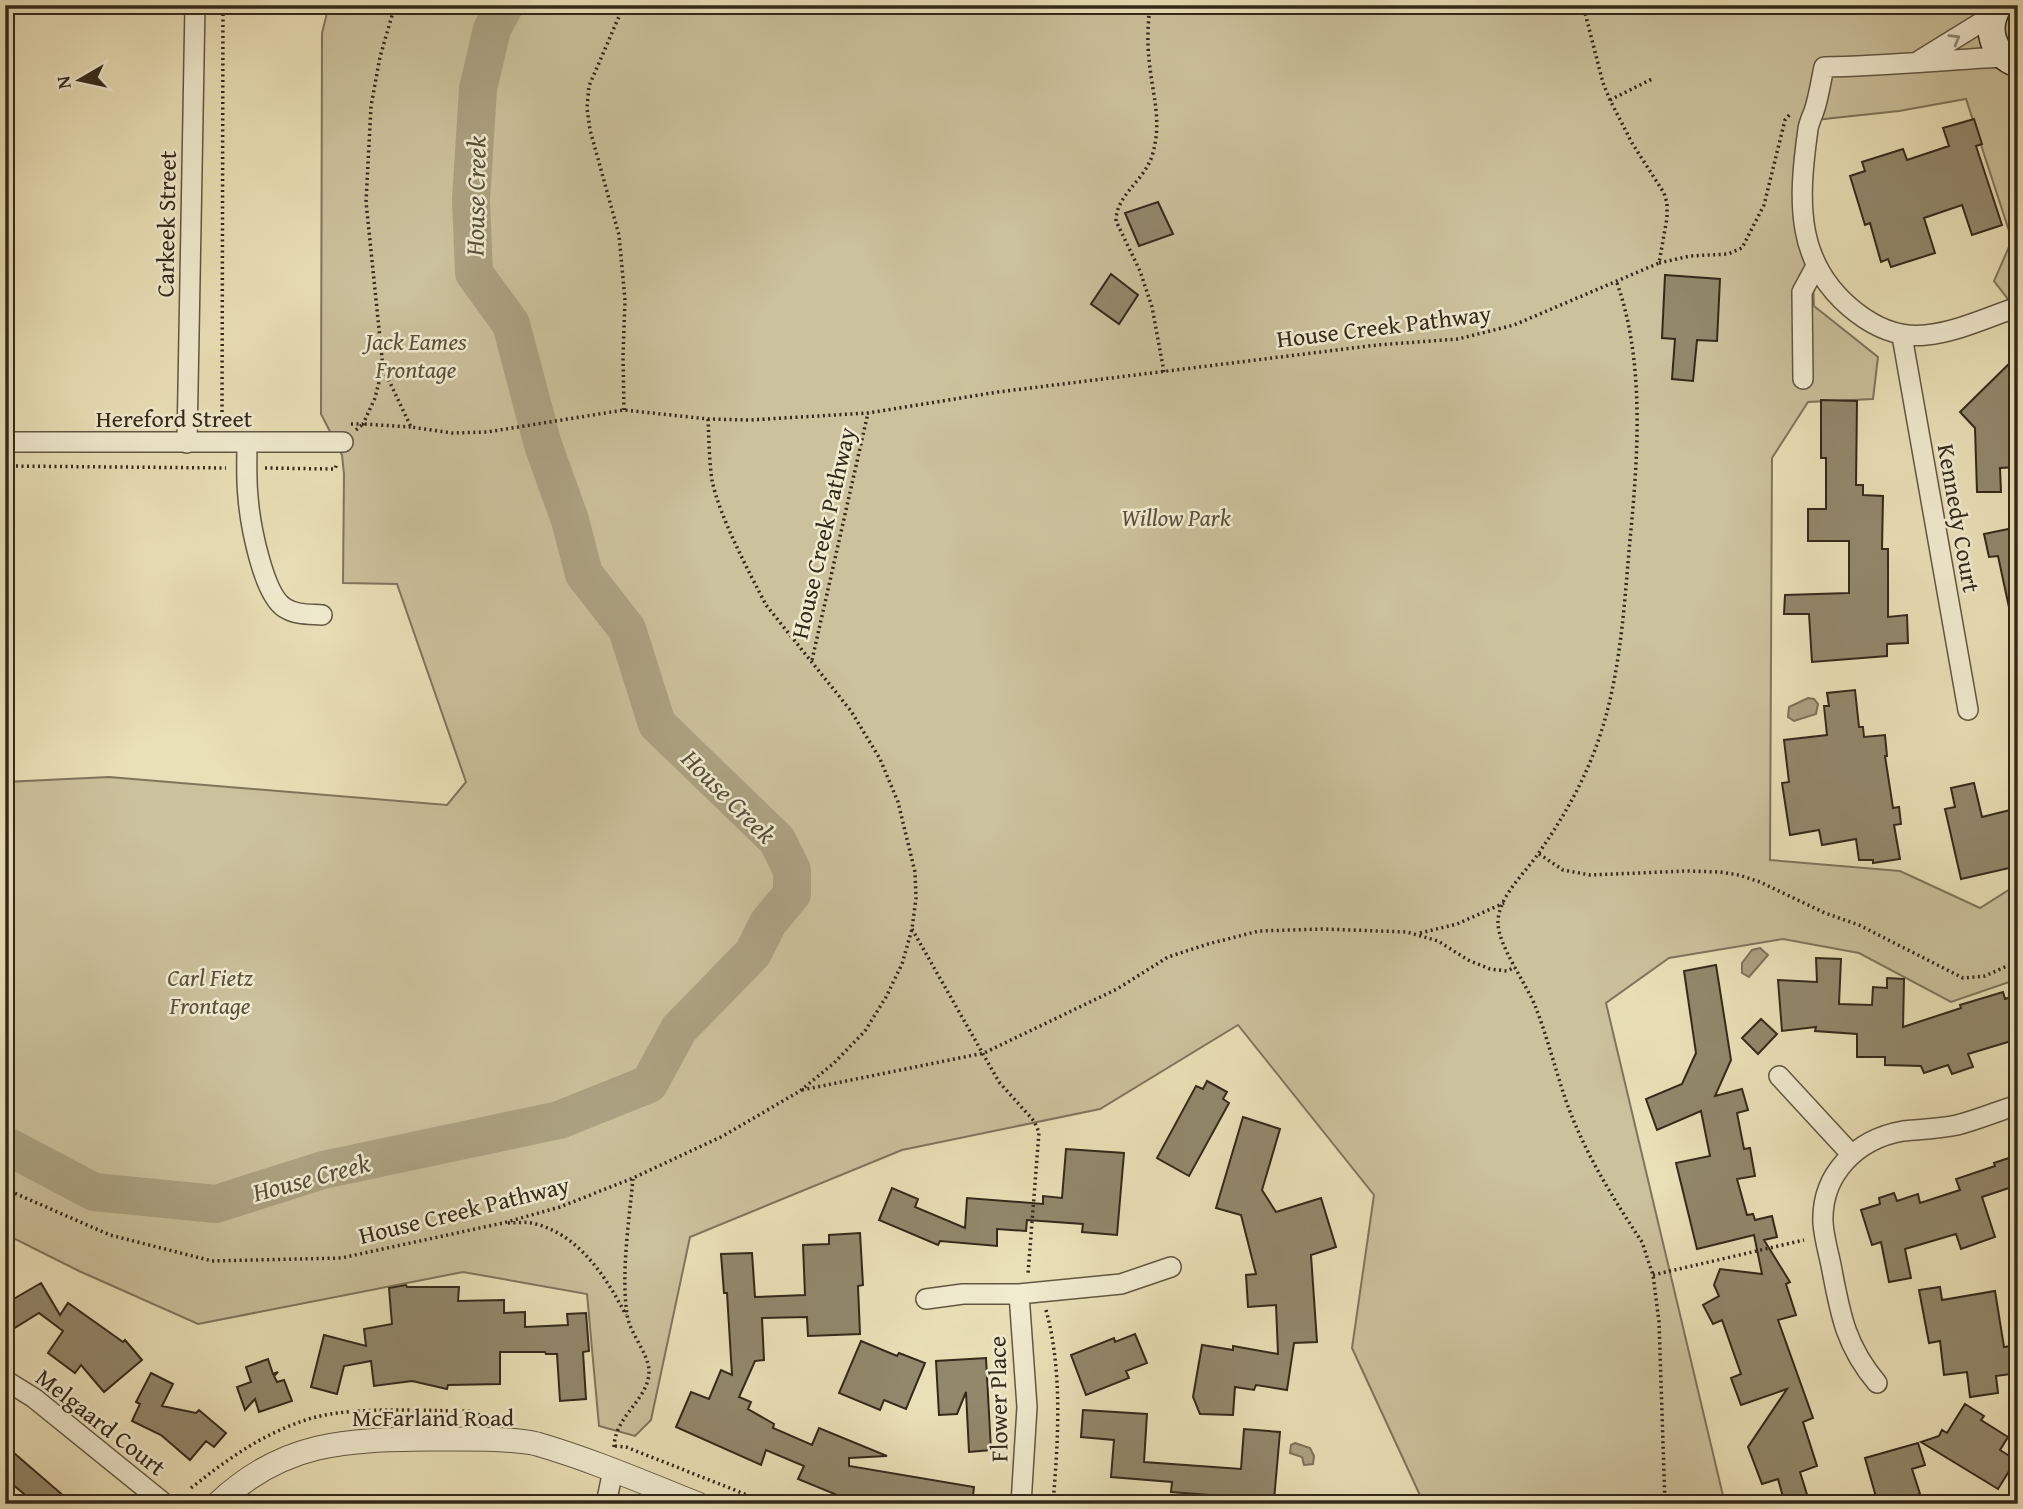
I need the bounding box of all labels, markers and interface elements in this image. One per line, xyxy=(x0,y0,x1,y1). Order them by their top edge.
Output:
one-way arrow xyxy=(1947,34,1960,47)
north arrow xyxy=(46,46,116,116)
text: N xyxy=(48,74,78,91)
water label: House Creek xyxy=(454,135,496,257)
street label: Carkeek Street xyxy=(147,150,185,298)
street label: House Creek Pathway xyxy=(1275,295,1493,357)
park label: Jack Eames Frontage xyxy=(361,324,467,387)
street label: Hereford Street xyxy=(96,401,253,436)
street label: House Creek Pathway xyxy=(782,424,864,642)
street label: Kennedy Court xyxy=(1929,441,1989,596)
park label: Willow Park xyxy=(1121,500,1231,535)
water label: House Creek xyxy=(672,739,785,852)
park label: Carl Fietz Frontage xyxy=(167,960,254,1023)
water label: House Creek xyxy=(247,1143,374,1212)
street label: House Creek Pathway xyxy=(355,1167,573,1253)
street label: Flower Place xyxy=(979,1336,1017,1462)
street label: Melgaard Court xyxy=(28,1360,174,1484)
street label: McFarland Road xyxy=(352,1400,514,1435)

